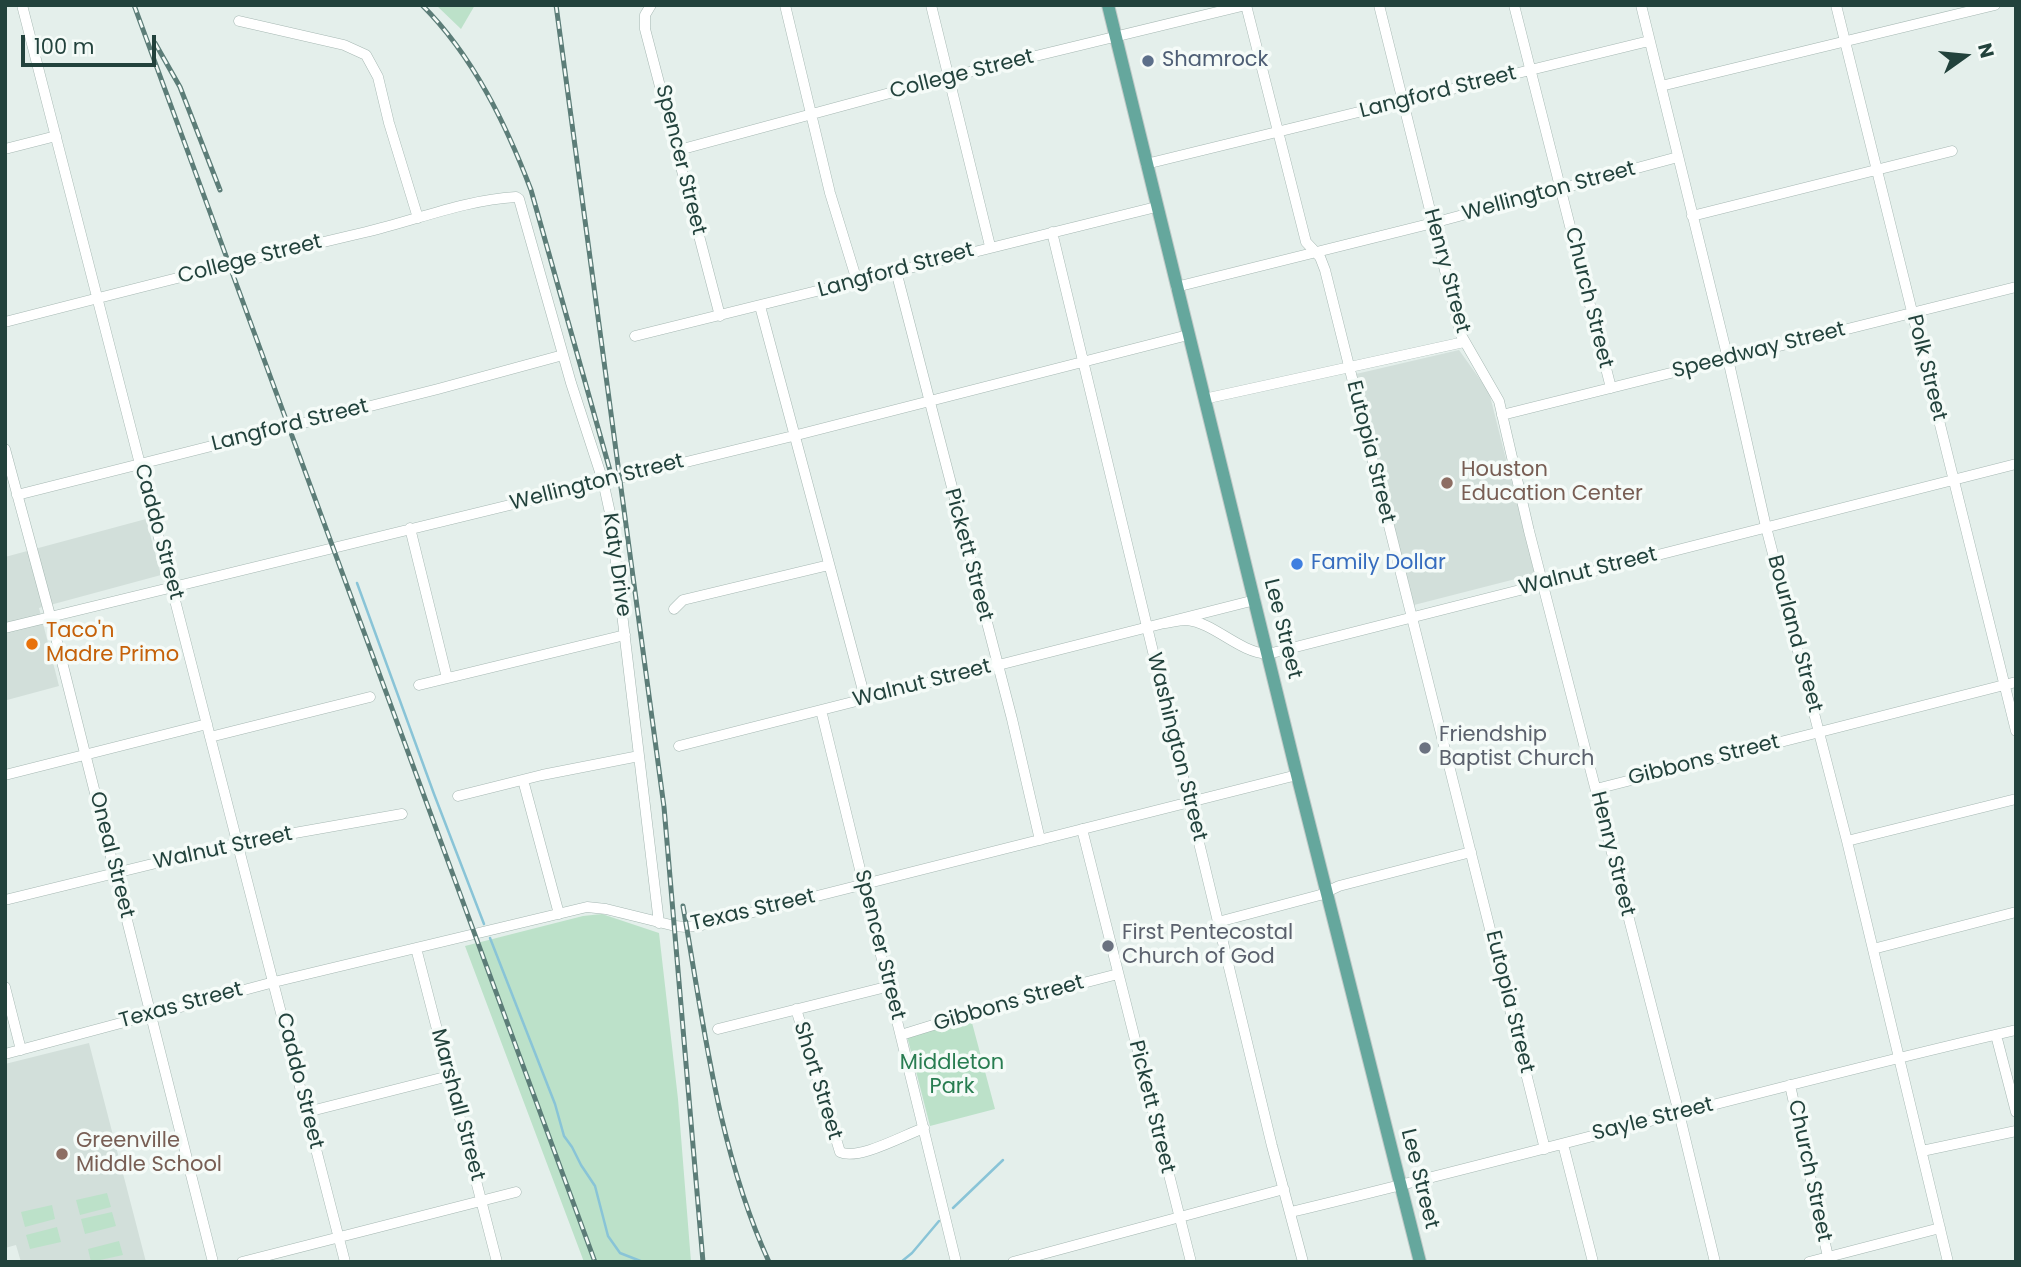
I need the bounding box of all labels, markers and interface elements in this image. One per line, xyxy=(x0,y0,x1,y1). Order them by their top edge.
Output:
scale bar xyxy=(24,21,159,65)
north arrow xyxy=(1930,21,2000,91)
text: 100 m xyxy=(34,32,94,61)
text: N xyxy=(1971,40,2001,61)
street label: College Street xyxy=(887,45,1037,105)
place label: Shamrock xyxy=(1162,48,1268,74)
marker: Shamrock xyxy=(1140,53,1156,69)
street label: Langford Street xyxy=(1357,61,1519,125)
street label: Spencer Street xyxy=(649,82,711,238)
street label: Wellington Street xyxy=(1460,157,1638,227)
street label: Henry Street xyxy=(1417,206,1475,336)
street label: Church Street xyxy=(1558,225,1618,371)
street label: College Street xyxy=(175,230,325,290)
street label: Langford Street xyxy=(815,238,977,304)
street label: Polk Street xyxy=(1901,312,1951,424)
street label: Speedway Street xyxy=(1670,317,1848,385)
street label: Eutopia Street xyxy=(1340,378,1400,526)
street label: Langford Street xyxy=(209,394,371,458)
street label: Wellington Street xyxy=(507,449,687,517)
place label: Houston Education Center xyxy=(1461,458,1643,508)
street label: Caddo Street xyxy=(128,461,188,603)
marker: Houston Education Center xyxy=(1439,475,1455,491)
street label: Pickett Street xyxy=(938,486,998,624)
street label: Katy Drive xyxy=(596,512,636,618)
street label: Walnut Street xyxy=(1516,543,1660,601)
place label: Family Dollar xyxy=(1311,551,1446,577)
street label: Bourland Street xyxy=(1761,553,1827,715)
marker: Family Dollar xyxy=(1289,556,1305,572)
street label: Lee Street xyxy=(1257,576,1307,682)
place label: Taco'n Madre Primo xyxy=(46,619,179,669)
marker: Taco'n Madre Primo xyxy=(24,636,40,652)
street label: Washington Street xyxy=(1140,650,1212,844)
street label: Walnut Street xyxy=(850,655,994,713)
place label: Friendship Baptist Church xyxy=(1439,723,1594,773)
street label: Gibbons Street xyxy=(1626,730,1782,792)
marker: Friendship Baptist Church xyxy=(1417,740,1433,756)
street label: Oneal Street xyxy=(83,789,139,921)
street label: Henry Street xyxy=(1584,789,1640,919)
street label: Walnut Street xyxy=(151,822,295,876)
street label: Spencer Street xyxy=(848,867,910,1023)
street label: Texas Street xyxy=(688,884,818,938)
place label: First Pentecostal Church of God xyxy=(1122,921,1293,971)
street label: Eutopia Street xyxy=(1479,928,1539,1076)
marker: First Pentecostal Church of God xyxy=(1100,938,1116,954)
street label: Gibbons Street xyxy=(931,971,1087,1037)
street label: Texas Street xyxy=(117,977,245,1035)
street label: Caddo Street xyxy=(270,1010,328,1152)
street label: Short Street xyxy=(787,1019,847,1143)
street label: Marshall Street xyxy=(425,1026,489,1184)
street label: Pickett Street xyxy=(1122,1038,1180,1176)
park label: Middleton Park xyxy=(900,1051,1004,1101)
street label: Sayle Street xyxy=(1590,1093,1716,1147)
street label: Church Street xyxy=(1782,1098,1836,1244)
street label: Lee Street xyxy=(1394,1126,1444,1232)
place label: Greenville Middle School xyxy=(76,1129,222,1179)
marker: Greenville Middle School xyxy=(54,1146,70,1162)

